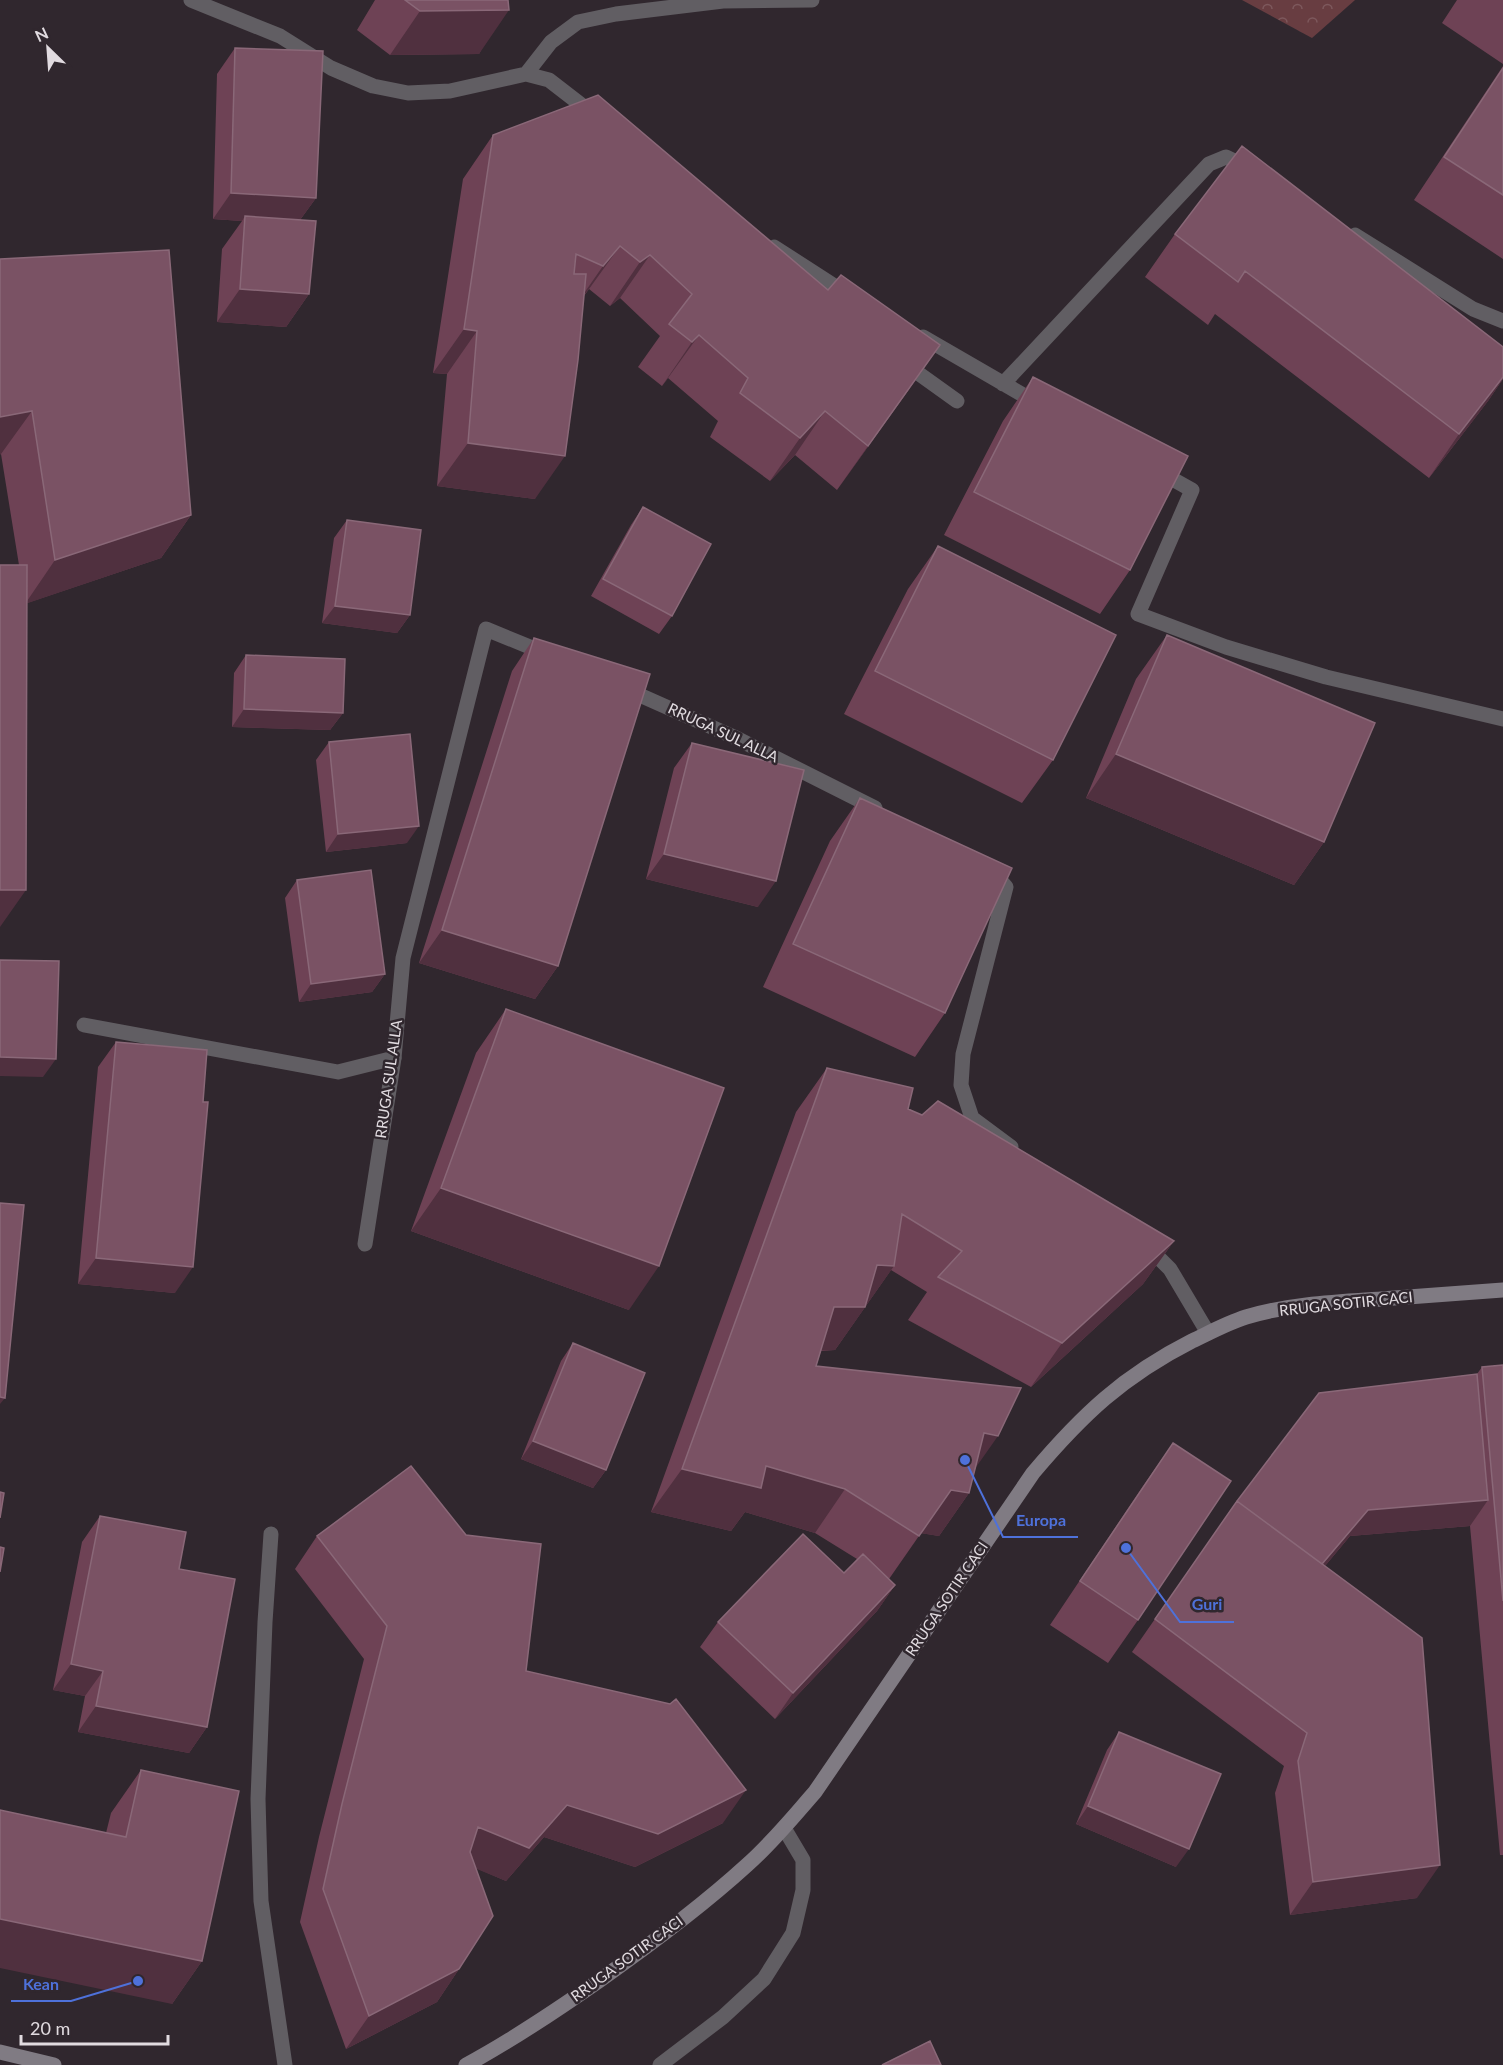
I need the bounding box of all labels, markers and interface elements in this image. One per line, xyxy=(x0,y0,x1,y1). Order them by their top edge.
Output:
north arrow xyxy=(18,18,78,78)
text: N xyxy=(32,23,51,45)
street label: RRUGA SUL ALLA xyxy=(665,699,782,766)
street label: RRUGA SUL ALLA xyxy=(371,1018,405,1139)
street label: RRUGA SOTIR CACI xyxy=(1278,1287,1414,1319)
callout: Europa xyxy=(1003,1503,1078,1537)
text: Europa xyxy=(1016,1510,1066,1529)
street label: RRUGA SOTIR CACI xyxy=(901,1538,991,1659)
callout: Guri xyxy=(1180,1588,1234,1622)
text: Guri xyxy=(1192,1594,1222,1613)
street label: RRUGA SOTIR CACI xyxy=(567,1911,686,2005)
callout: Kean xyxy=(11,1967,71,2001)
text: Kean xyxy=(23,1974,59,1993)
scale bar xyxy=(21,2008,168,2046)
text: 20 m xyxy=(30,2017,70,2039)

